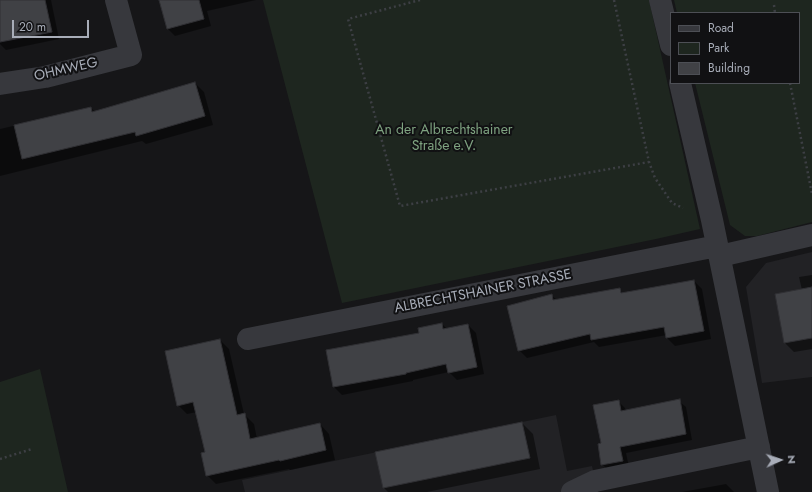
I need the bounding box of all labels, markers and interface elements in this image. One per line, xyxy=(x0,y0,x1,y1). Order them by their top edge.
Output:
scale bar xyxy=(14,12,91,38)
legend xyxy=(670,12,800,84)
text: 20 m xyxy=(19,18,46,36)
text: Road xyxy=(708,19,734,37)
text: Park xyxy=(708,39,729,57)
street label: OHMWEG xyxy=(33,55,99,85)
text: Building xyxy=(708,59,750,77)
park label: An der Albrechtshainer Straße e.V. xyxy=(375,123,513,156)
street label: ALBRECHTSHAINER STRASSE xyxy=(393,267,573,317)
north arrow xyxy=(760,440,800,480)
text: N xyxy=(784,455,800,464)

